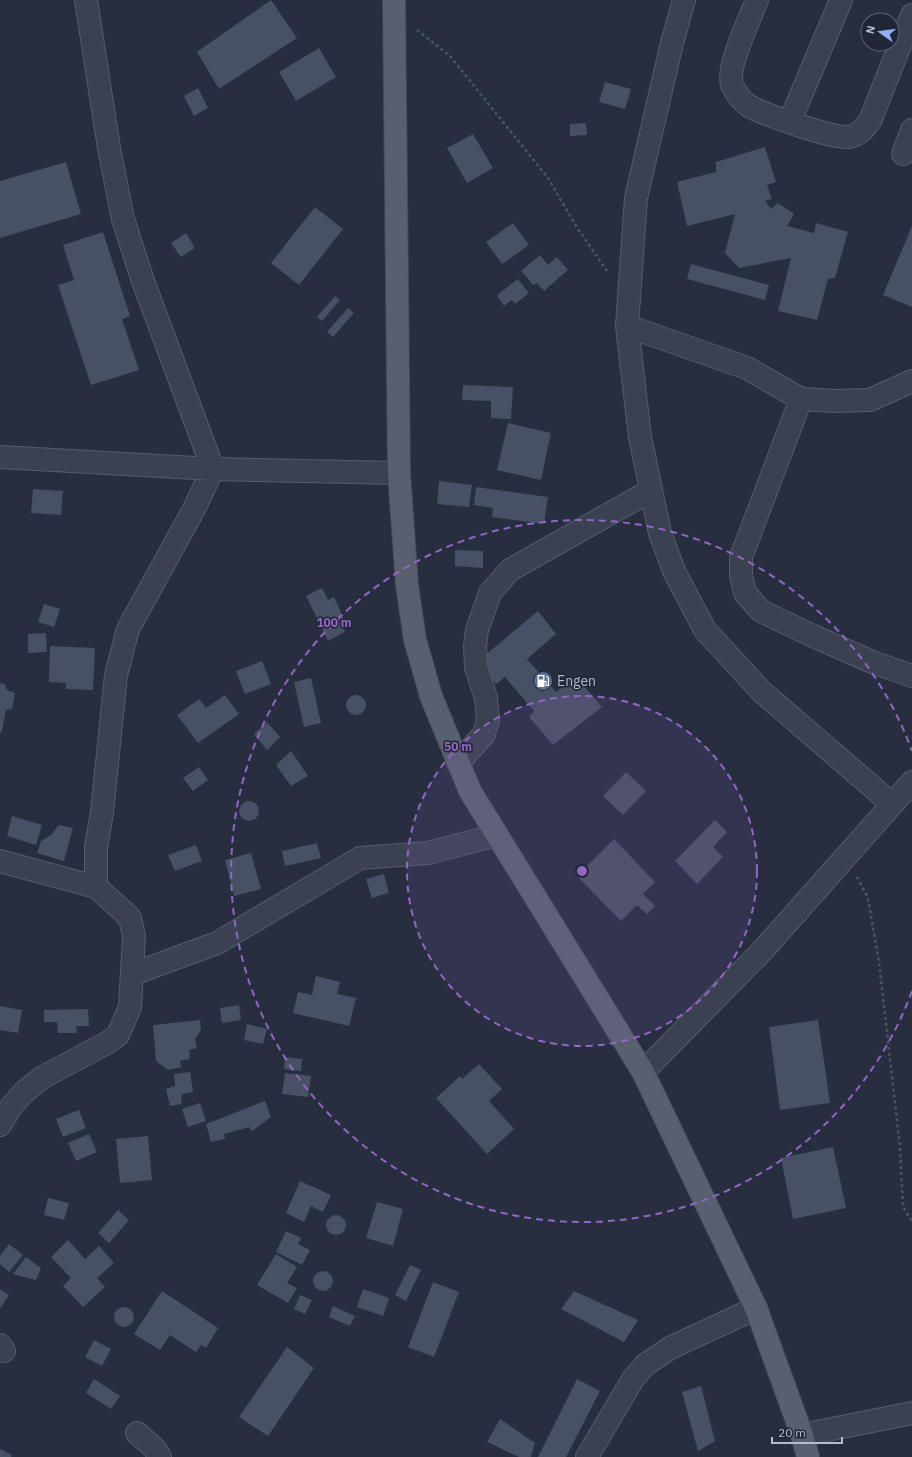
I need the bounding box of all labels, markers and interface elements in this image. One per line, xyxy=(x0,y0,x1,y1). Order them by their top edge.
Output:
north arrow xyxy=(860,12,900,52)
text: N xyxy=(863,24,878,35)
text: 100 m xyxy=(316,615,352,630)
fuel station icon: Engen xyxy=(532,670,554,692)
place label: Engen xyxy=(557,672,596,690)
text: 50 m xyxy=(444,739,472,754)
centre of rings xyxy=(575,864,589,878)
scale bar xyxy=(772,1419,842,1445)
text: 20 m xyxy=(778,1425,806,1440)

